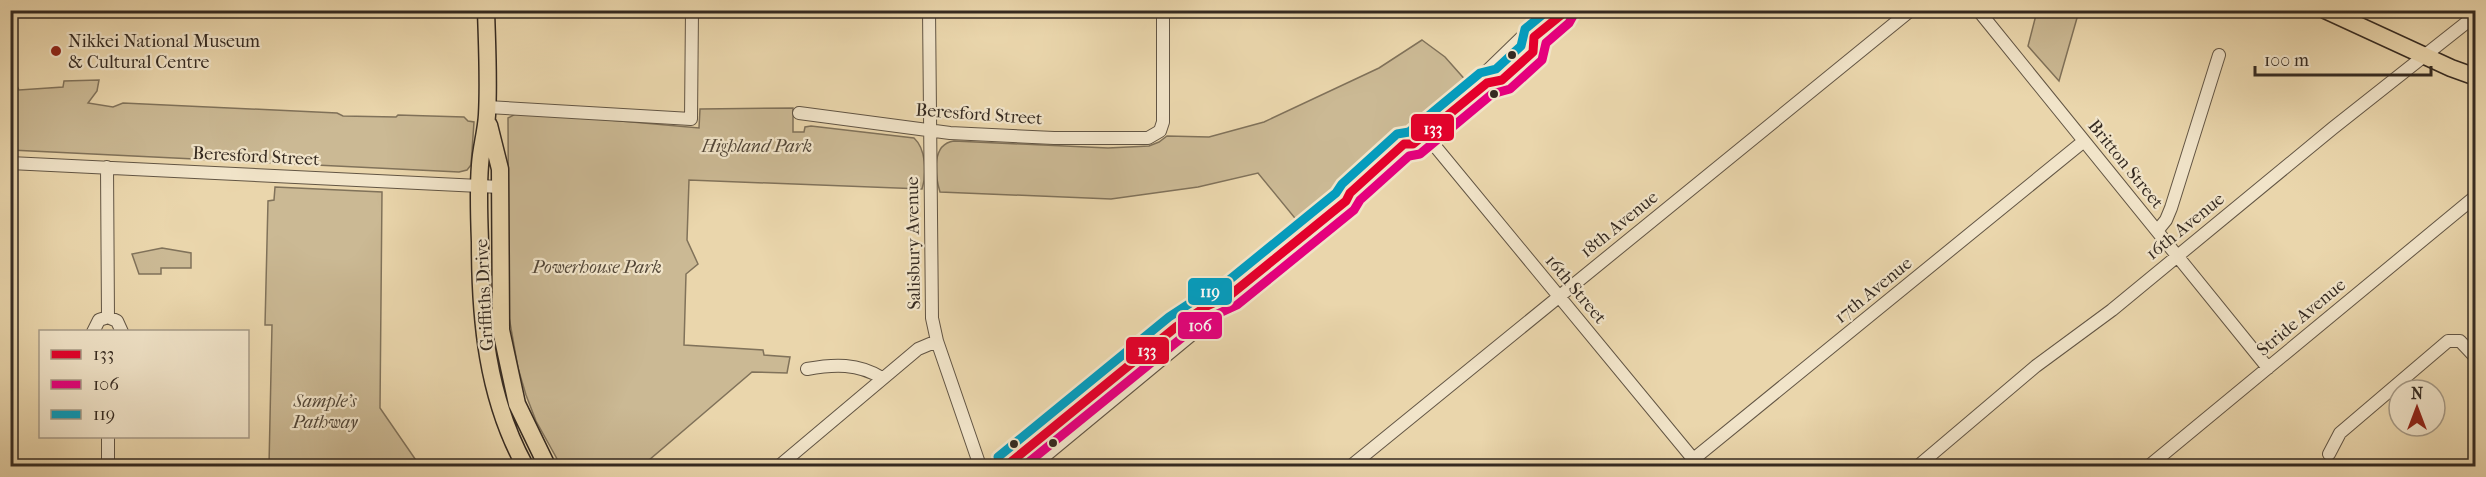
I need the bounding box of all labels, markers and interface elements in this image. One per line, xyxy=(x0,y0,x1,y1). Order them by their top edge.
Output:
place label: Nikkei National Museum & Cultural Centre xyxy=(68,31,260,73)
scale bar xyxy=(2255,39,2430,77)
marker: Nikkei National Museum & Cultural Centre xyxy=(49,44,63,58)
unlabelled marker xyxy=(1506,49,1518,61)
text: 100 m xyxy=(2264,50,2309,71)
unlabelled marker xyxy=(1488,88,1500,100)
street label: Beresford Street xyxy=(915,100,1044,129)
line badge: 133 xyxy=(1410,113,1455,142)
street label: Britton Street xyxy=(2083,116,2168,213)
text: 133 xyxy=(1424,119,1442,139)
park label: Highland Park xyxy=(701,136,812,157)
street label: Beresford Street xyxy=(192,143,320,170)
street label: Salisbury Avenue xyxy=(902,176,925,310)
street label: 18th Avenue xyxy=(1576,187,1663,262)
street label: 16th Avenue xyxy=(2142,188,2229,264)
street label: Griffiths Drive xyxy=(471,238,498,352)
street label: 16th Street xyxy=(1541,250,1611,329)
street label: 17th Avenue xyxy=(1830,253,1916,328)
park label: Powerhouse Park xyxy=(531,257,662,278)
street label: Stride Avenue xyxy=(2253,274,2350,361)
line badge: 119 xyxy=(1187,277,1233,306)
text: 119 xyxy=(1200,282,1220,302)
line badge: 106 xyxy=(1177,311,1223,340)
text: 106 xyxy=(1188,316,1212,335)
legend xyxy=(39,330,249,438)
line badge: 133 xyxy=(1125,336,1170,365)
text: 133 xyxy=(1138,341,1156,361)
text: 133 xyxy=(93,344,114,365)
text: 106 xyxy=(93,374,119,395)
north arrow xyxy=(2387,378,2447,438)
text: N xyxy=(2411,384,2424,403)
park label: Sample's Pathway xyxy=(291,391,358,433)
text: 119 xyxy=(93,404,115,425)
unlabelled marker xyxy=(1047,437,1059,449)
unlabelled marker xyxy=(1008,438,1020,450)

